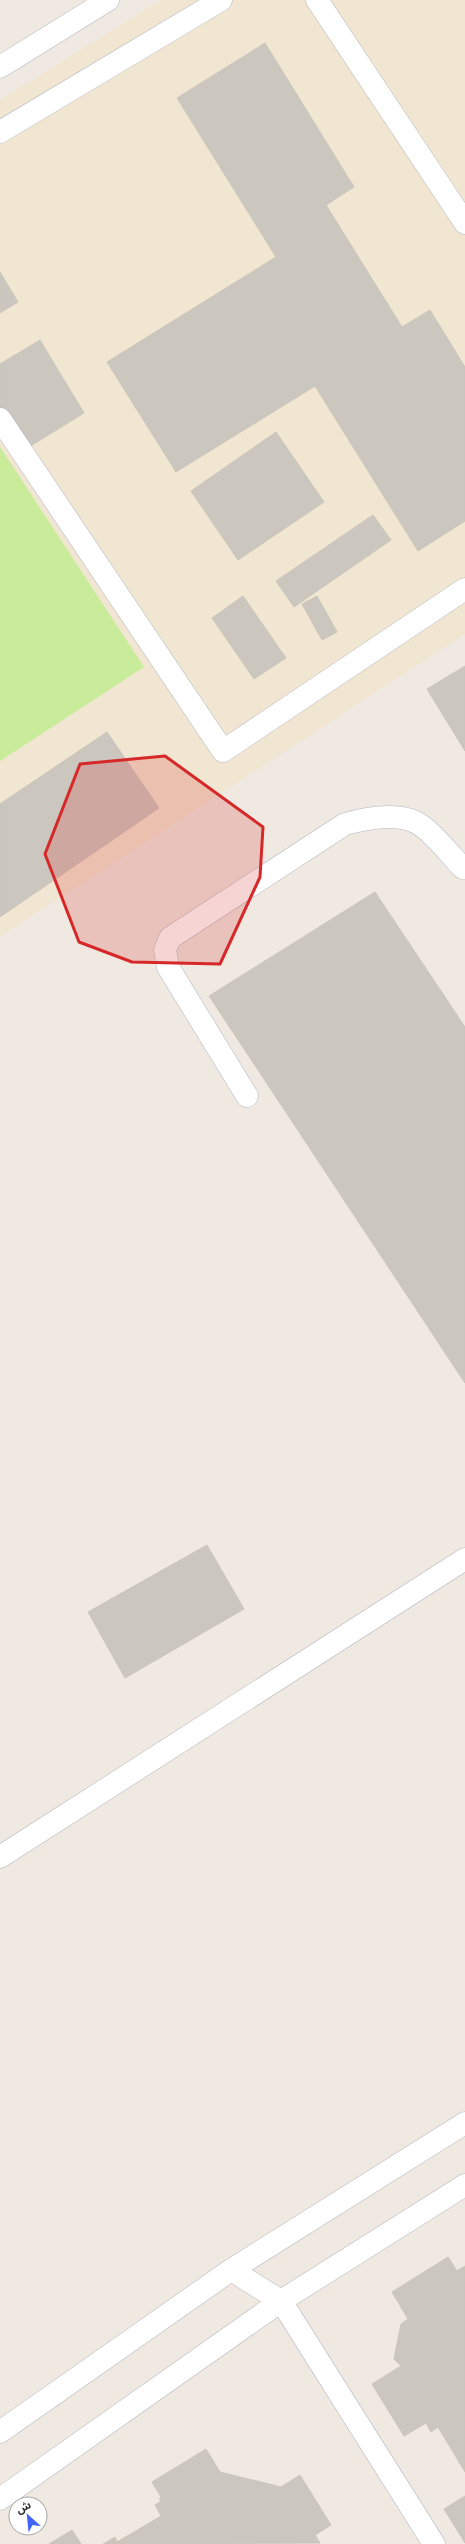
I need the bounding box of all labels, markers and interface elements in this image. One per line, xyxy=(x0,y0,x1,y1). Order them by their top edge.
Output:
north arrow xyxy=(8,2496,48,2536)
text: ش xyxy=(14,2498,33,2517)

